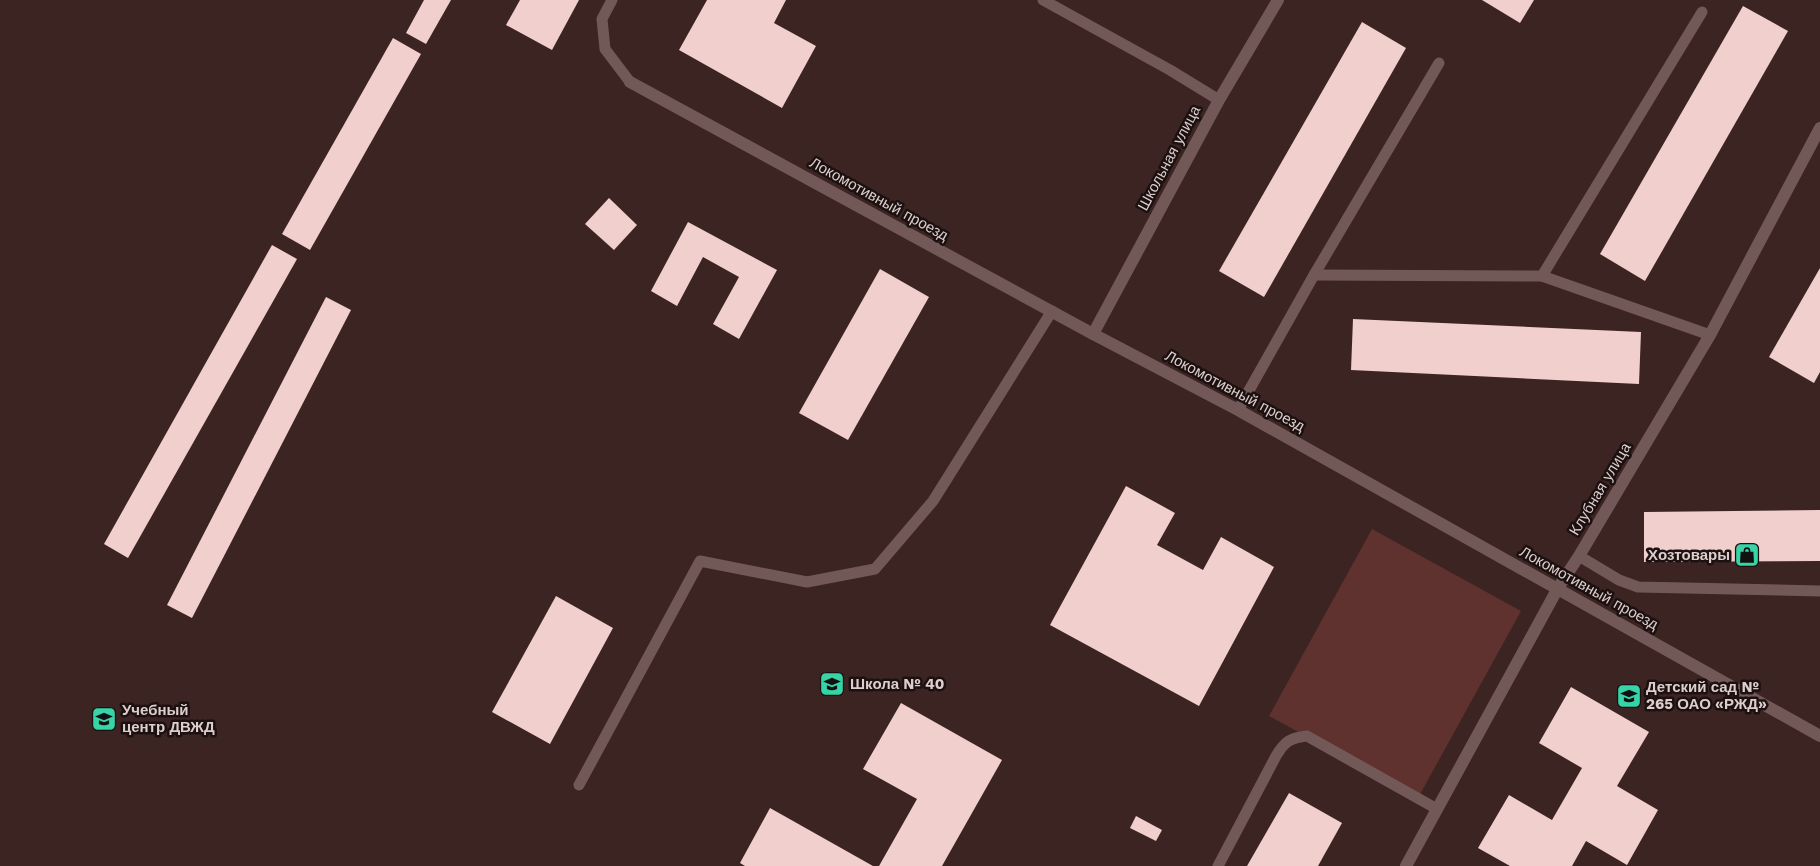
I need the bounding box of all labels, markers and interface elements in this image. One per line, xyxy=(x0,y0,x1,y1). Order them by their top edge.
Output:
street label: Школьная улица xyxy=(1134,102,1205,214)
street label: Локомотивный проезд xyxy=(807,153,952,245)
street label: Локомотивный проезд xyxy=(1162,347,1308,436)
street label: Клубная улица xyxy=(1565,439,1635,539)
street label: Локомотивный проезд xyxy=(1517,542,1662,634)
shop icon: Хозтовары xyxy=(1734,542,1760,568)
place label: Хозтовары xyxy=(1648,546,1730,564)
school or university icon: Школа № 40 xyxy=(819,671,845,697)
place label: Школа № 40 xyxy=(850,675,944,693)
place label: Детский сад № 265 ОАО «РЖД» xyxy=(1646,678,1767,713)
school or university icon: Детский сад № 265 ОАО «РЖД» xyxy=(1616,683,1642,709)
place label: Учебный центр ДВЖД xyxy=(122,701,215,736)
school or university icon: Учебный центр ДВЖД xyxy=(91,706,117,732)

